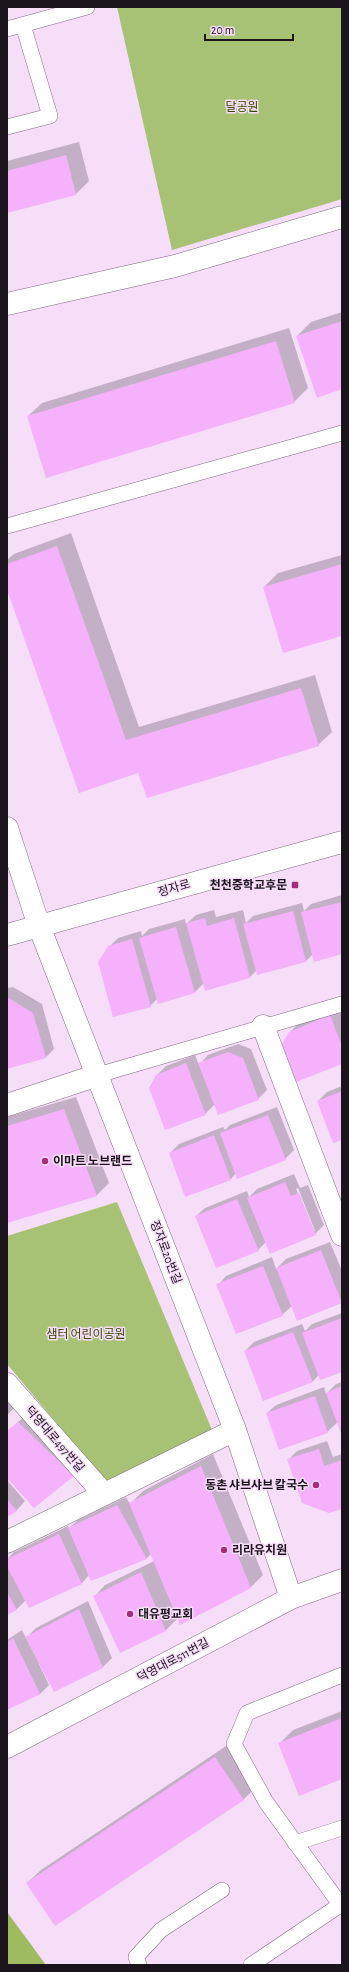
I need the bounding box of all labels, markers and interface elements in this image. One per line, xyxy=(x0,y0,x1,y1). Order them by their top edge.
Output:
scale bar xyxy=(205,16,293,42)
text: 20 m xyxy=(211,24,234,36)
park label: 달공원 xyxy=(225,101,259,113)
street label: 정자로 xyxy=(156,878,192,898)
place label: 천천중학교후문 xyxy=(210,878,287,891)
marker: 천천중학교후문 xyxy=(290,880,300,890)
place label: 이마트 노브랜드 xyxy=(53,1155,132,1167)
marker: 이마트 노브랜드 xyxy=(40,1156,50,1166)
street label: 정자로20번길 xyxy=(148,1219,184,1285)
park label: 샘터 어린이공원 xyxy=(46,1328,126,1340)
street label: 덕영대로497번길 xyxy=(23,1404,87,1474)
place label: 동촌 샤브샤브 칼국수 xyxy=(205,1479,308,1491)
marker: 동촌 샤브샤브 칼국수 xyxy=(311,1480,321,1490)
place label: 리라유치원 xyxy=(232,1544,287,1556)
marker: 리라유치원 xyxy=(219,1545,229,1555)
place label: 대유평교회 xyxy=(138,1608,193,1620)
marker: 대유평교회 xyxy=(125,1609,135,1619)
street label: 덕영대로511번길 xyxy=(135,1636,211,1684)

